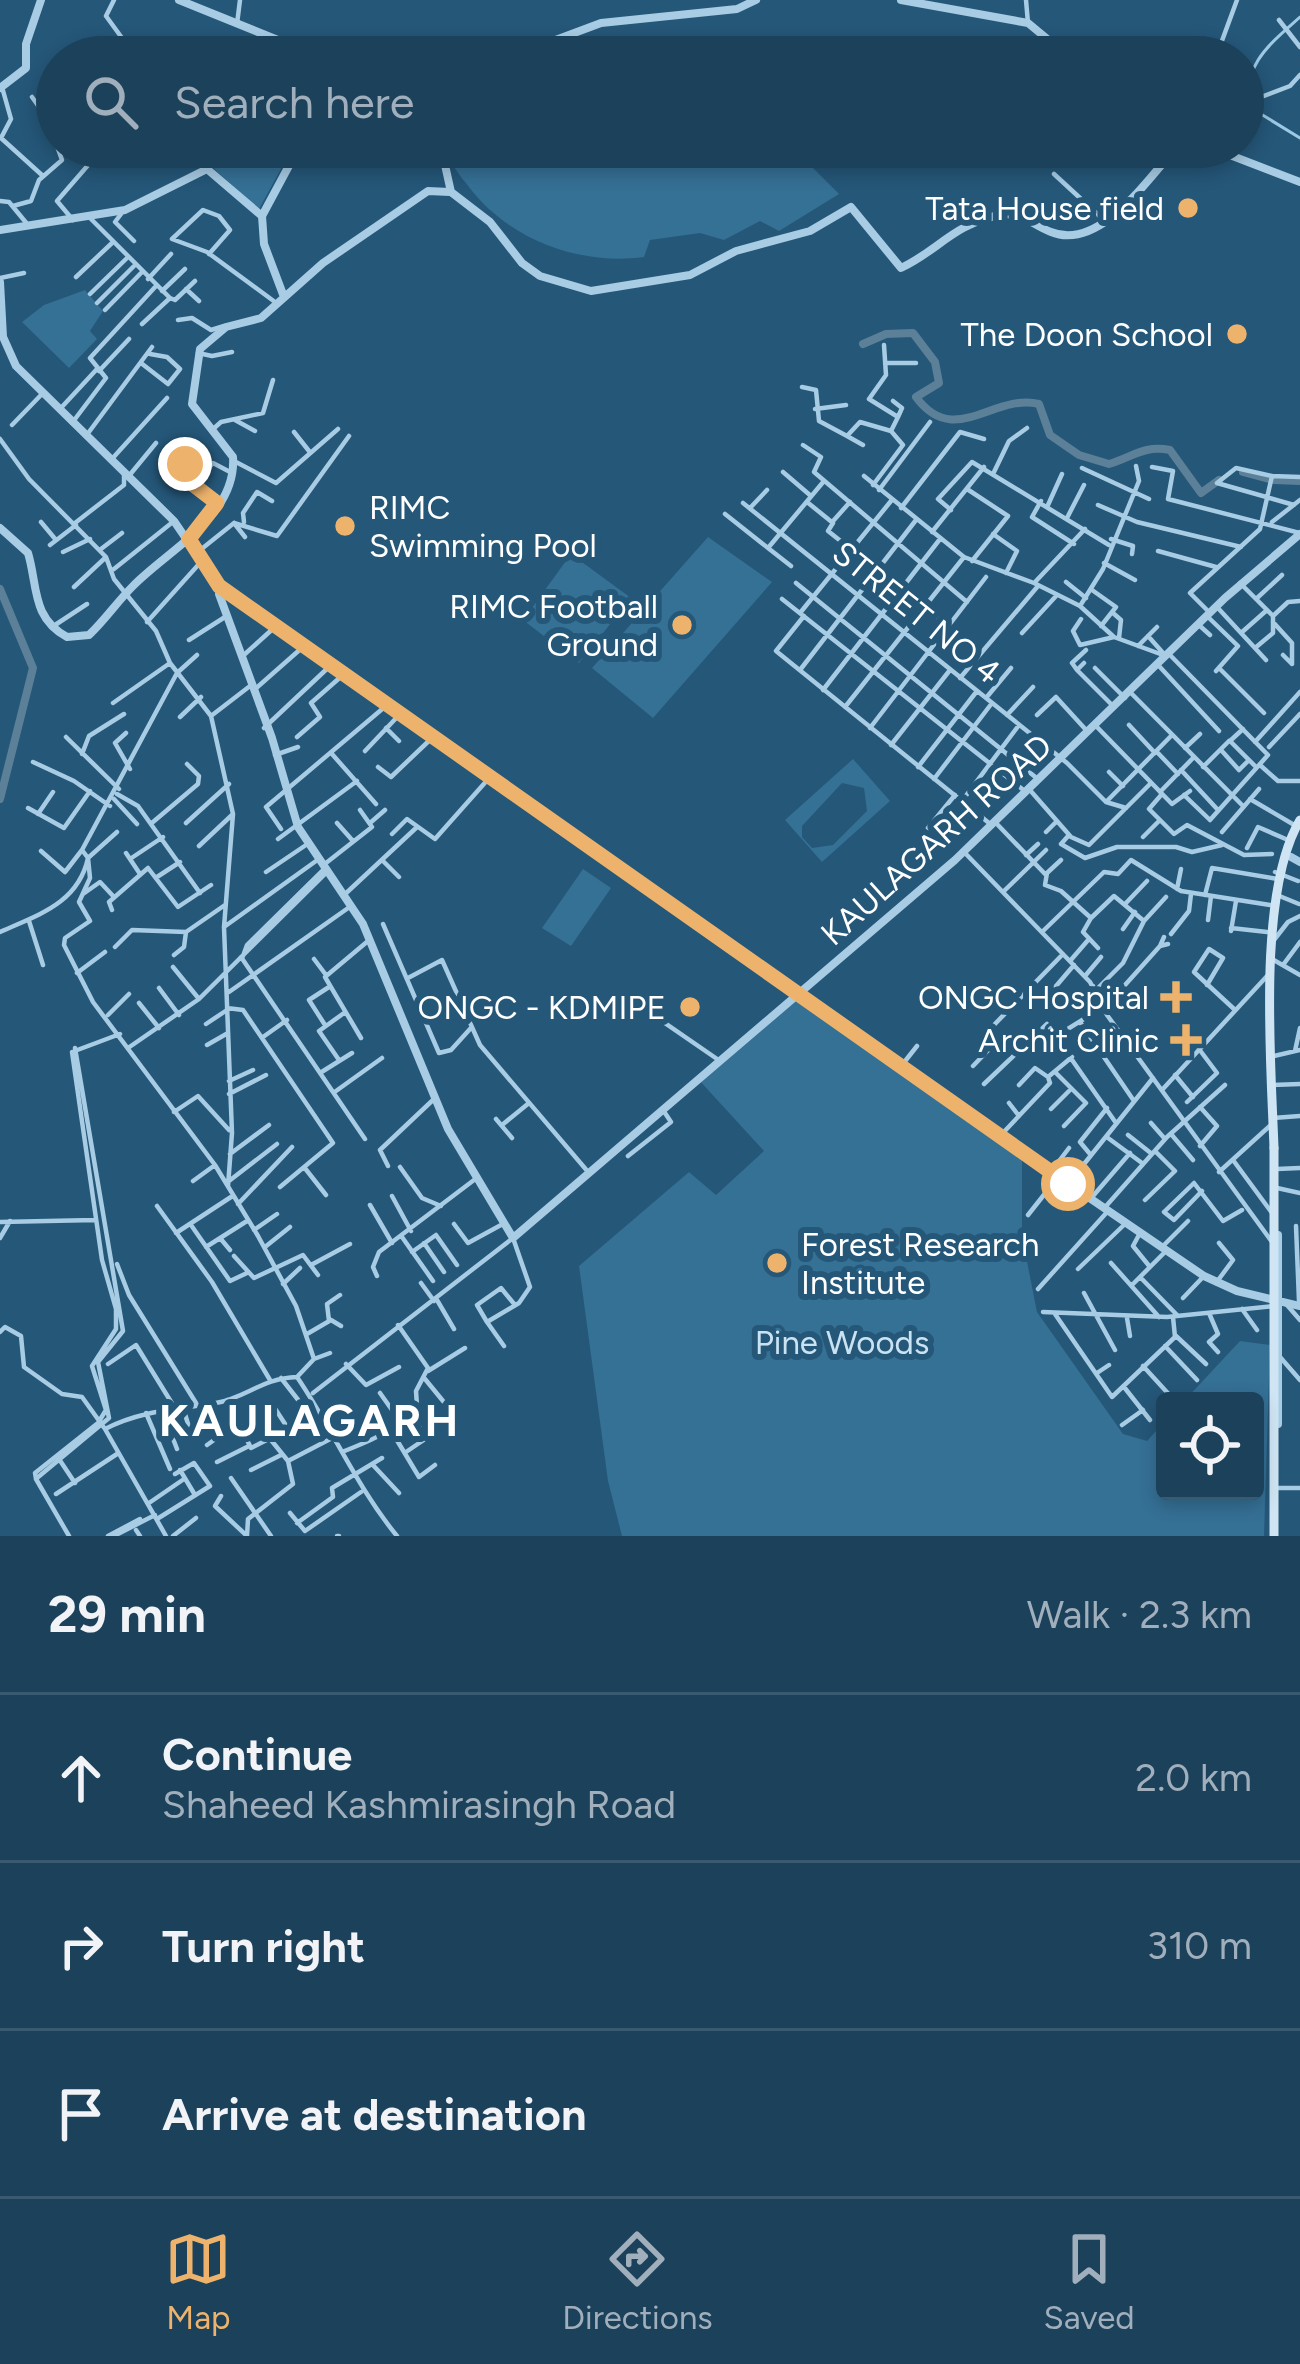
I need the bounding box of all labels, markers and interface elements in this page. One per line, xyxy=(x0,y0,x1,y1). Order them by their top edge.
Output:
search box xyxy=(36,36,1264,168)
icon: search xyxy=(78,69,144,135)
text: Search here xyxy=(174,75,414,129)
place label: Tata House field xyxy=(925,189,1164,228)
marker: Tata House field xyxy=(1175,195,1201,221)
place label: The Doon School xyxy=(961,315,1213,354)
marker: The Doon School xyxy=(1224,321,1250,347)
route end xyxy=(158,437,212,491)
place label: RIMC Swimming Pool xyxy=(369,488,597,565)
marker: RIMC Swimming Pool xyxy=(332,513,358,539)
street label: STREET NO 4 xyxy=(825,533,1008,692)
place label: RIMC Football Ground xyxy=(449,587,658,664)
marker: RIMC Football Ground xyxy=(669,612,695,638)
street label: KAULAGARH ROAD xyxy=(813,726,1060,953)
place label: ONGC Hospital xyxy=(918,978,1149,1017)
marker: ONGC Hospital xyxy=(1160,981,1192,1013)
place label: ONGC - KDMIPE xyxy=(418,988,666,1027)
marker: ONGC - KDMIPE xyxy=(677,994,703,1020)
place label: Archit Clinic xyxy=(978,1021,1159,1060)
marker: Archit Clinic xyxy=(1170,1024,1202,1056)
route start xyxy=(1041,1157,1095,1211)
place label: Forest Research Institute xyxy=(801,1225,1039,1302)
marker: Forest Research Institute xyxy=(764,1250,790,1276)
park label: Pine Woods xyxy=(755,1323,929,1362)
map controls xyxy=(1156,1392,1264,1500)
button: locate xyxy=(1156,1392,1264,1500)
district label: KAULAGARH xyxy=(159,1393,461,1447)
text: 29 min xyxy=(48,1584,206,1645)
text: Walk · 2.3 km xyxy=(1027,1591,1252,1638)
text: Continue xyxy=(162,1727,352,1781)
icon: ahead xyxy=(48,1745,114,1811)
text: 2.0 km xyxy=(1135,1754,1252,1801)
text: Shaheed Kashmirasingh Road xyxy=(162,1781,676,1828)
icon: right xyxy=(48,1913,114,1979)
text: Turn right xyxy=(162,1919,365,1973)
text: 310 m xyxy=(1147,1922,1252,1969)
icon: arrive xyxy=(48,2081,114,2147)
text: Arrive at destination xyxy=(162,2087,586,2141)
tab: Map xyxy=(165,2226,231,2337)
tab: Directions xyxy=(562,2226,713,2337)
tab: Saved xyxy=(1044,2226,1135,2337)

